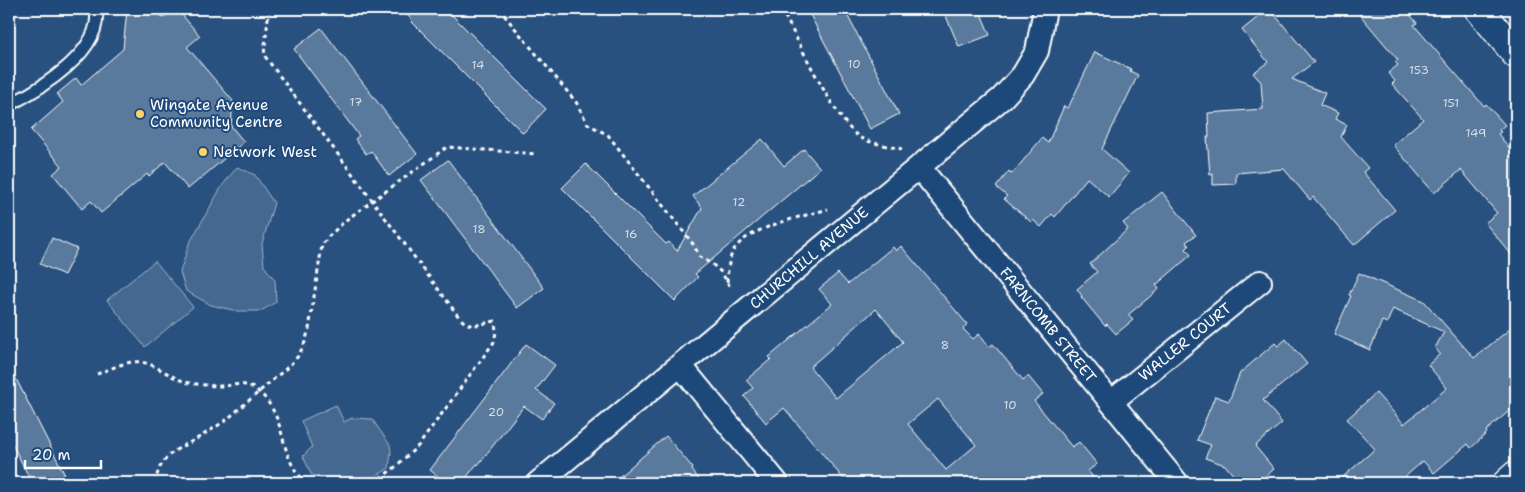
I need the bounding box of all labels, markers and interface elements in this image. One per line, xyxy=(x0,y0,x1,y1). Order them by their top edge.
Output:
house number: 10 xyxy=(847,56,861,72)
house number: 14 xyxy=(472,57,484,73)
house number: 153 xyxy=(1409,62,1429,78)
house number: 17 xyxy=(350,94,362,110)
place label: Wingate Avenue Community Centre xyxy=(150,95,283,132)
house number: 151 xyxy=(1443,95,1459,111)
marker: Wingate Avenue Community Centre xyxy=(134,108,146,120)
house number: 149 xyxy=(1466,125,1486,141)
place label: Network West xyxy=(213,142,317,162)
marker: Network West xyxy=(197,146,209,158)
house number: 12 xyxy=(733,194,745,210)
street label: CHURCHILL AVENUE xyxy=(745,202,873,314)
house number: 18 xyxy=(472,221,486,237)
house number: 16 xyxy=(624,226,638,242)
street label: FARNCOMB STREET xyxy=(995,263,1101,387)
street label: WALLER COURT xyxy=(1134,298,1236,386)
house number: 8 xyxy=(941,337,949,353)
house number: 10 xyxy=(1003,397,1017,413)
house number: 20 xyxy=(488,404,504,420)
scale bar xyxy=(25,437,101,469)
text: 20 m xyxy=(32,445,71,465)

